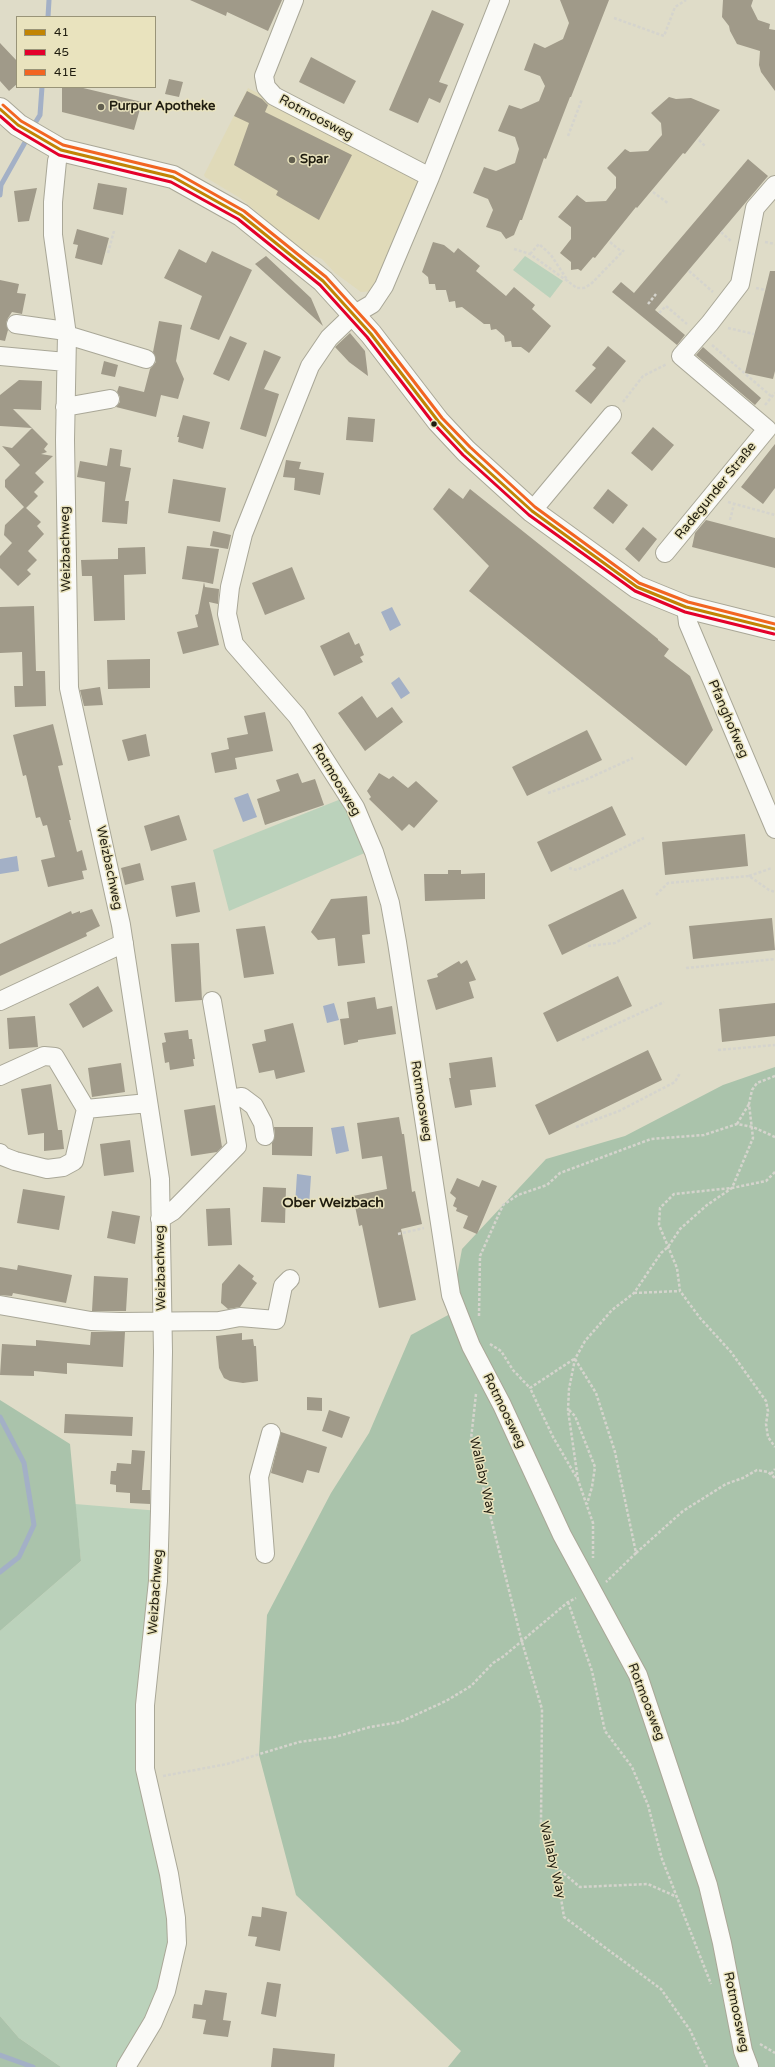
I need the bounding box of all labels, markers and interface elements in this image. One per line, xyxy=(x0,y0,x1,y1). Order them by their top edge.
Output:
legend xyxy=(16,16,156,88)
text: 41 xyxy=(54,25,69,39)
text: 45 xyxy=(54,45,69,59)
text: 41E xyxy=(54,65,77,79)
street label: Rotmoosweg xyxy=(276,92,356,144)
place label: Purpur Apotheke xyxy=(109,99,215,115)
marker: Purpur Apotheke xyxy=(96,102,106,112)
place label: Spar xyxy=(300,152,328,168)
marker: Spar xyxy=(287,155,297,165)
unlabelled marker xyxy=(429,419,439,429)
street label: Radegunder Straße xyxy=(672,439,760,543)
street label: Weizbachweg xyxy=(57,506,75,592)
street label: Pfanghofweg xyxy=(705,678,751,760)
street label: Rotmoosweg xyxy=(308,741,364,819)
street label: Weizbachweg xyxy=(92,824,126,912)
street label: Rotmoosweg xyxy=(407,1059,435,1143)
district label: Ober Weizbach xyxy=(282,1195,384,1211)
street label: Weizbachweg xyxy=(152,1225,170,1311)
street label: Rotmoosweg xyxy=(479,1371,529,1451)
street label: Wallaby Way xyxy=(466,1436,498,1516)
street label: Weizbachweg xyxy=(145,1549,167,1635)
street label: Rotmoosweg xyxy=(624,1661,668,1743)
street label: Wallaby Way xyxy=(536,1820,568,1900)
street label: Rotmoosweg xyxy=(720,1970,752,2054)

